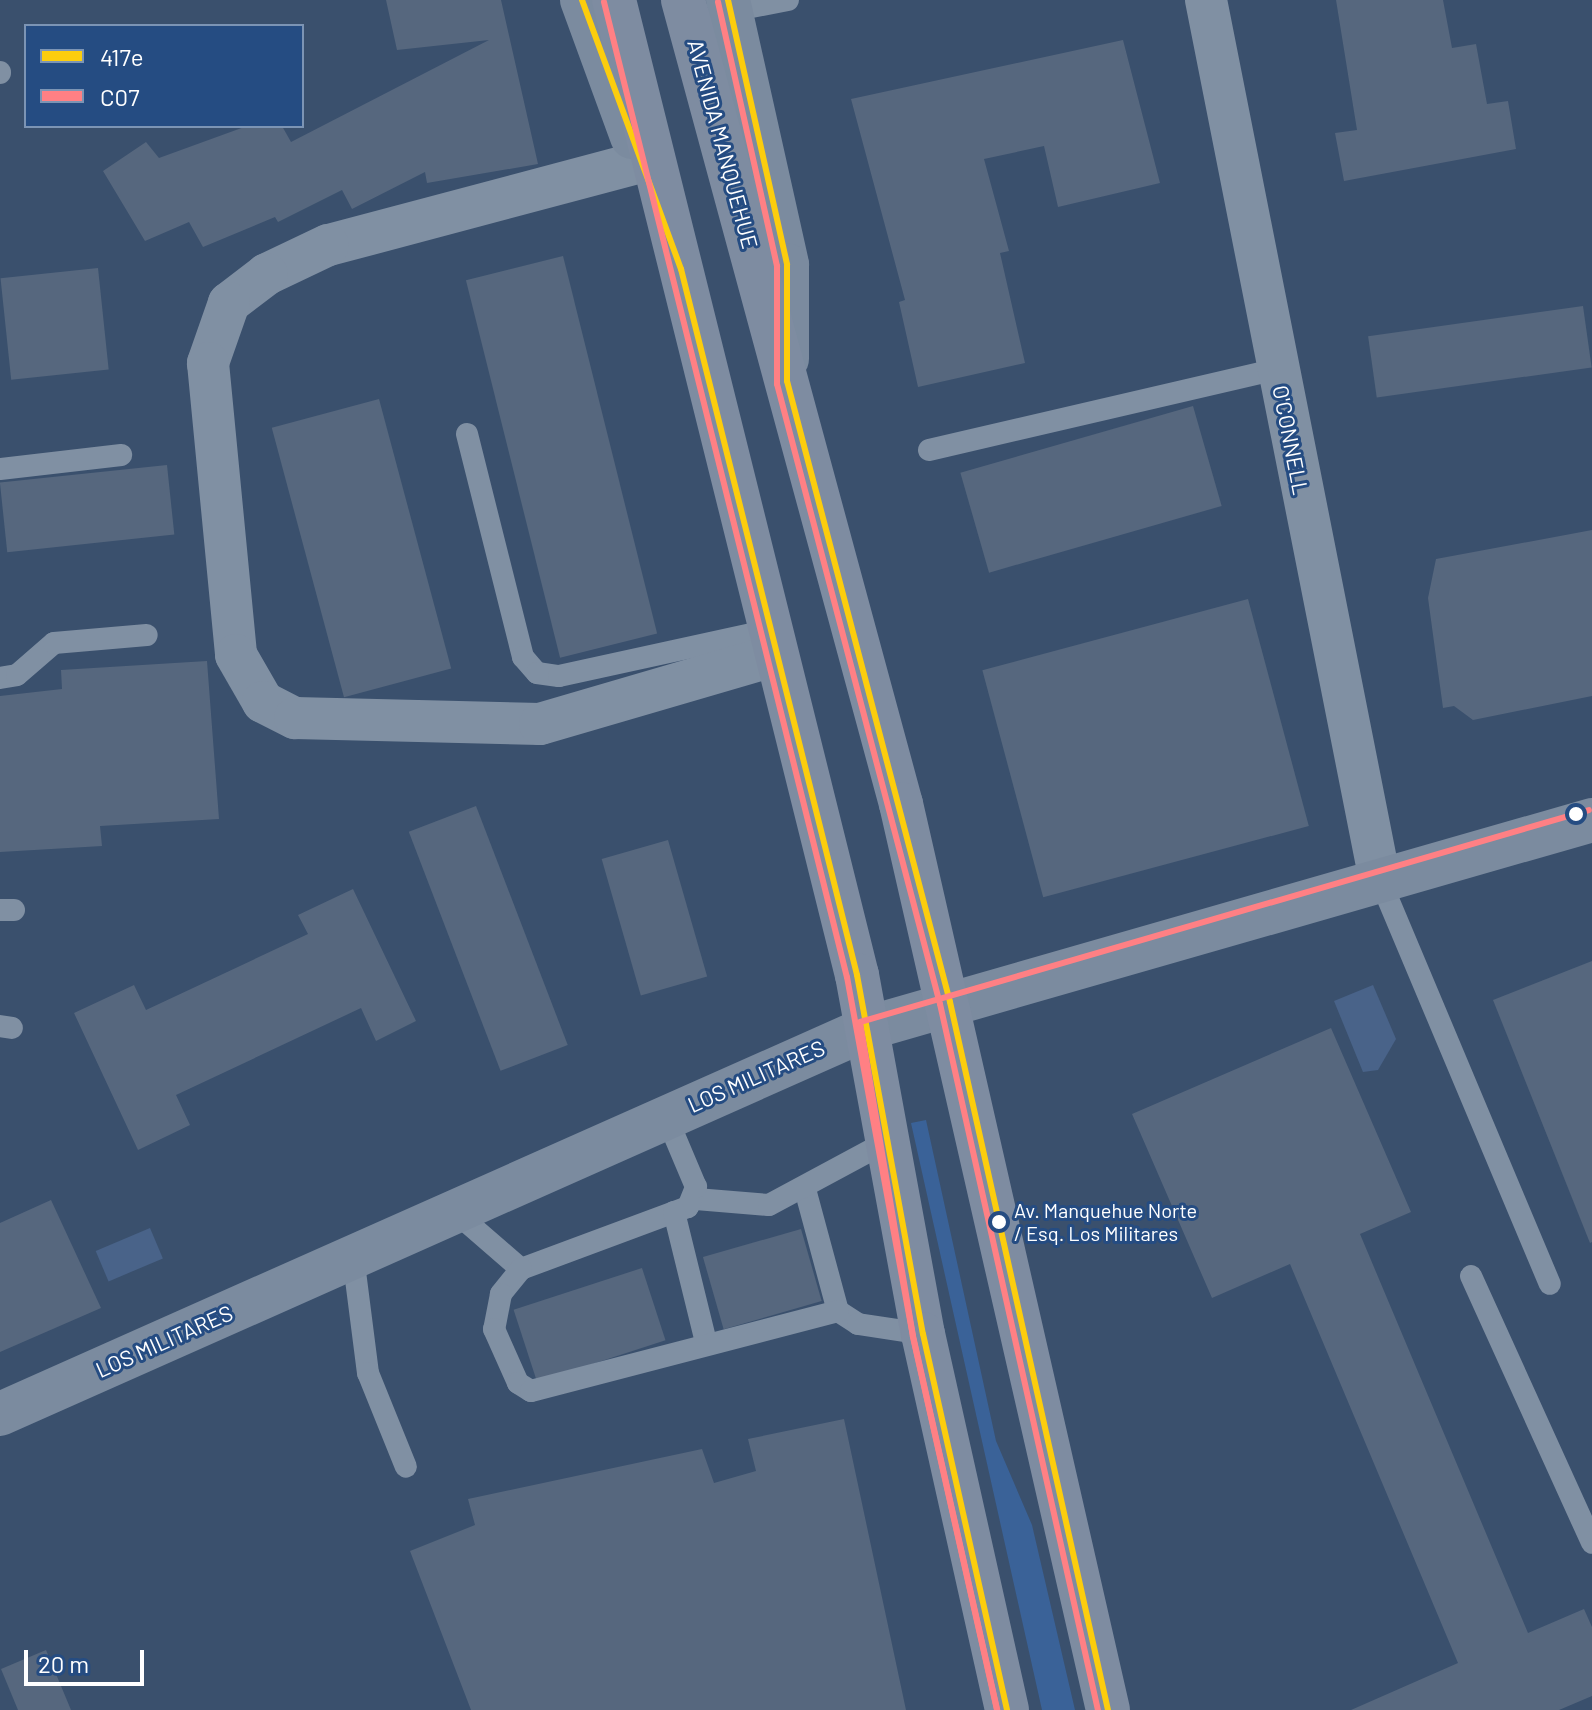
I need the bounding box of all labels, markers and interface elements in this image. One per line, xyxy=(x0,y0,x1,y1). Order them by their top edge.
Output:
legend xyxy=(24,24,304,128)
street label: AVENIDA MANQUEHUE xyxy=(682,36,764,252)
text: 417e xyxy=(100,42,144,71)
text: C07 xyxy=(100,82,139,111)
street label: O'CONNELL xyxy=(1267,383,1315,497)
unlabelled marker xyxy=(1568,806,1584,822)
street label: LOS MILITARES xyxy=(683,1034,829,1118)
place label: Av. Manquehue Norte / Esq. Los Militares xyxy=(1014,1198,1197,1245)
marker: Av. Manquehue Norte / Esq. Los Militares xyxy=(991,1214,1007,1230)
street label: LOS MILITARES xyxy=(91,1299,237,1383)
scale bar xyxy=(28,1634,148,1684)
text: 20 m xyxy=(38,1649,89,1678)

